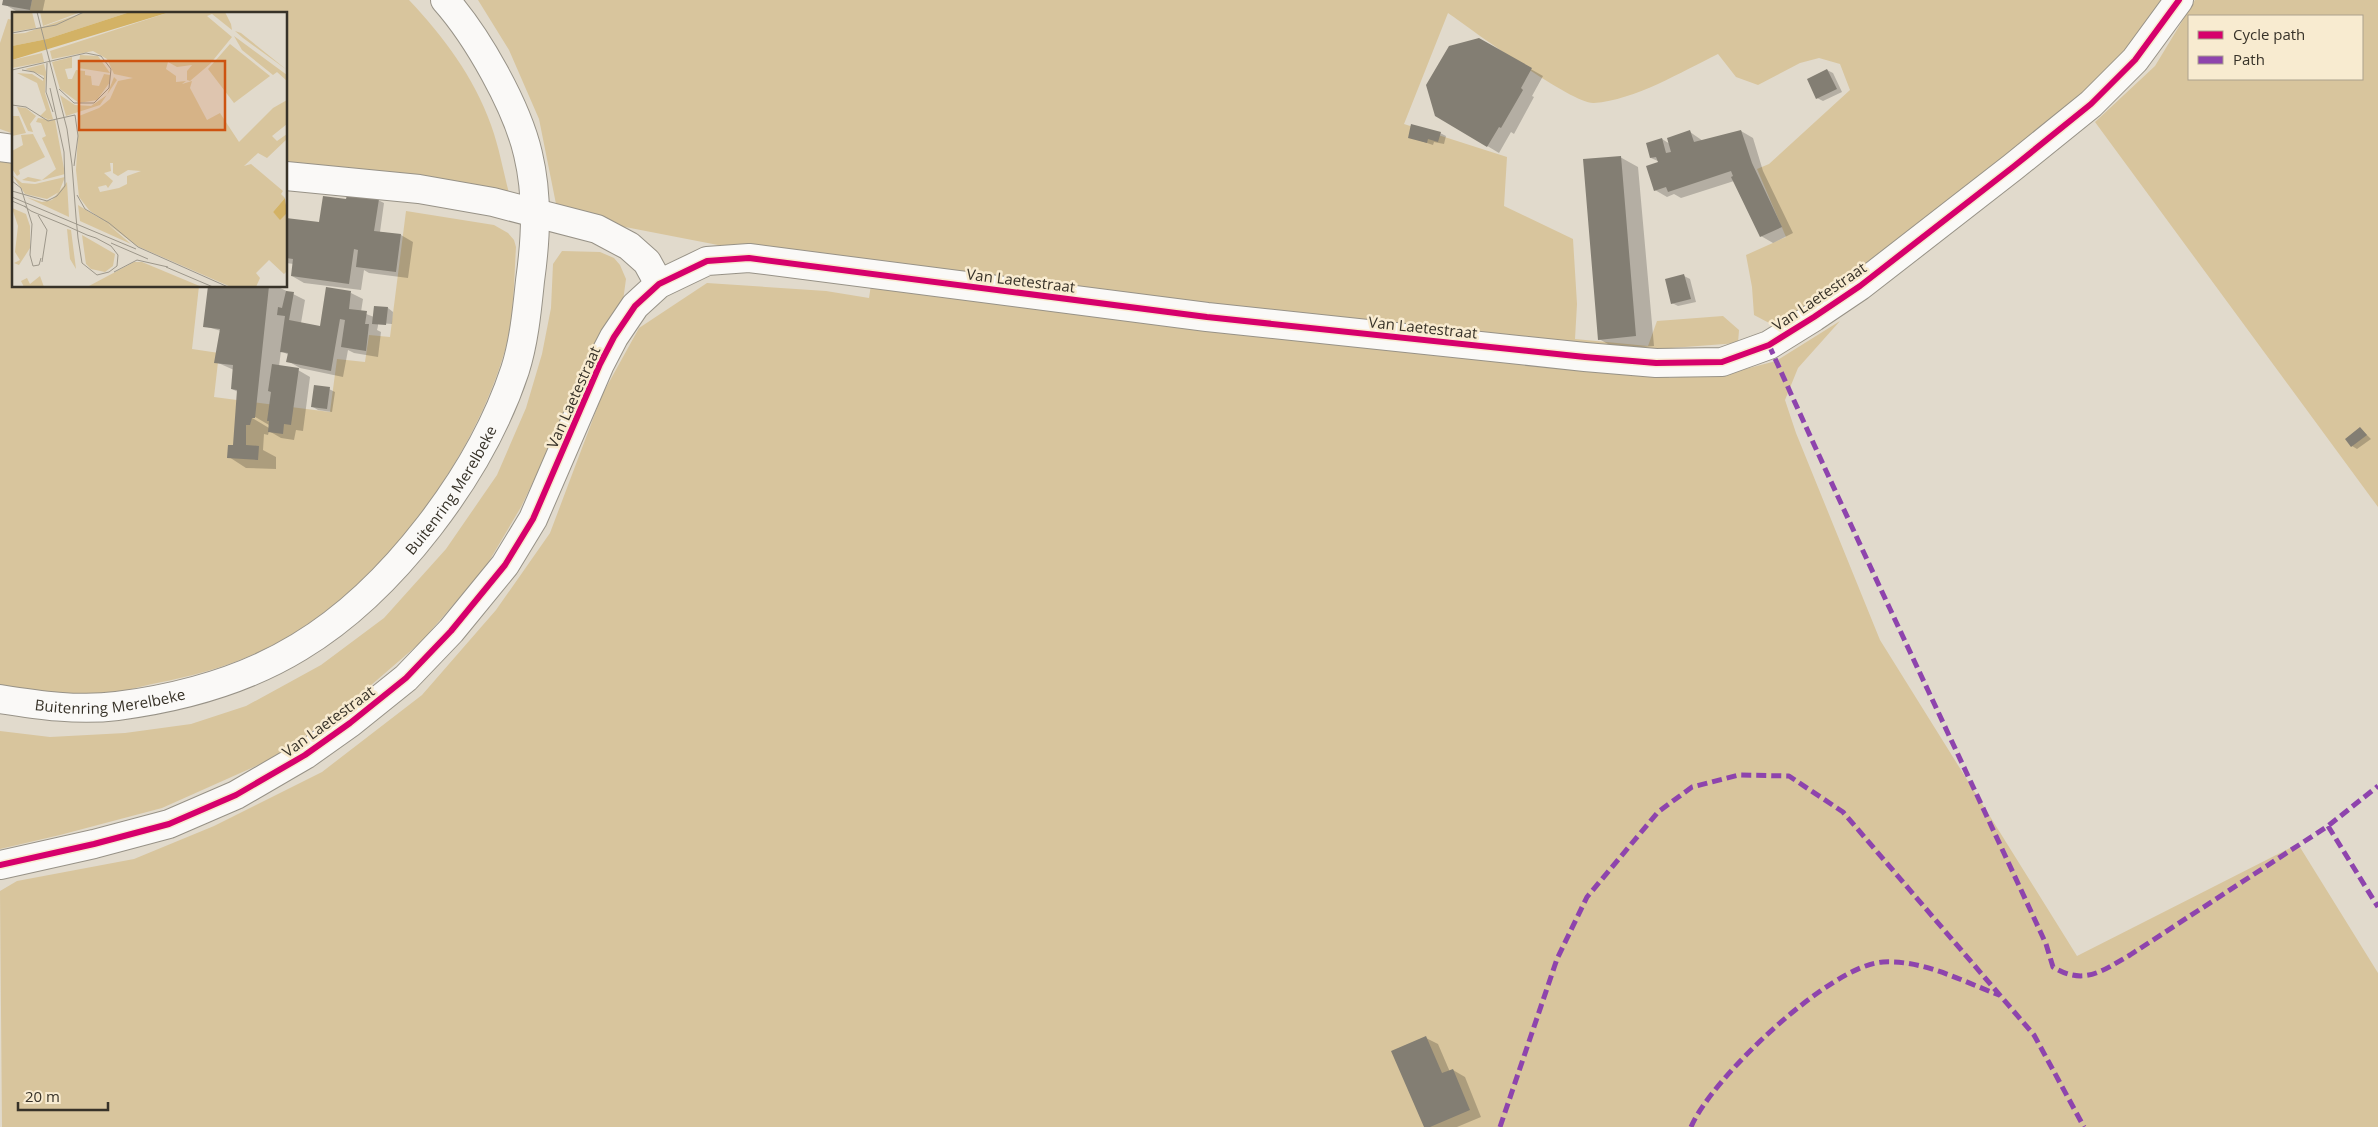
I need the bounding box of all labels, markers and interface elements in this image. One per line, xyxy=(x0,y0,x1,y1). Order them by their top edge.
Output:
inset map xyxy=(12,12,288,288)
legend xyxy=(2188,15,2363,80)
text: Cycle path xyxy=(2233,24,2305,44)
text: Path xyxy=(2233,49,2265,69)
street label: Van Laetestraat xyxy=(1768,257,1870,335)
street label: Van Laetestraat xyxy=(966,263,1076,297)
street label: Van Laetestraat xyxy=(1368,311,1478,343)
street label: Van Laetestraat xyxy=(542,343,604,451)
street label: Buitenring Merelbeke xyxy=(400,422,501,559)
street label: Van Laetestraat xyxy=(278,681,378,761)
street label: Buitenring Merelbeke xyxy=(34,684,187,718)
scale bar xyxy=(18,1080,108,1112)
text: 20 m xyxy=(25,1086,60,1106)

